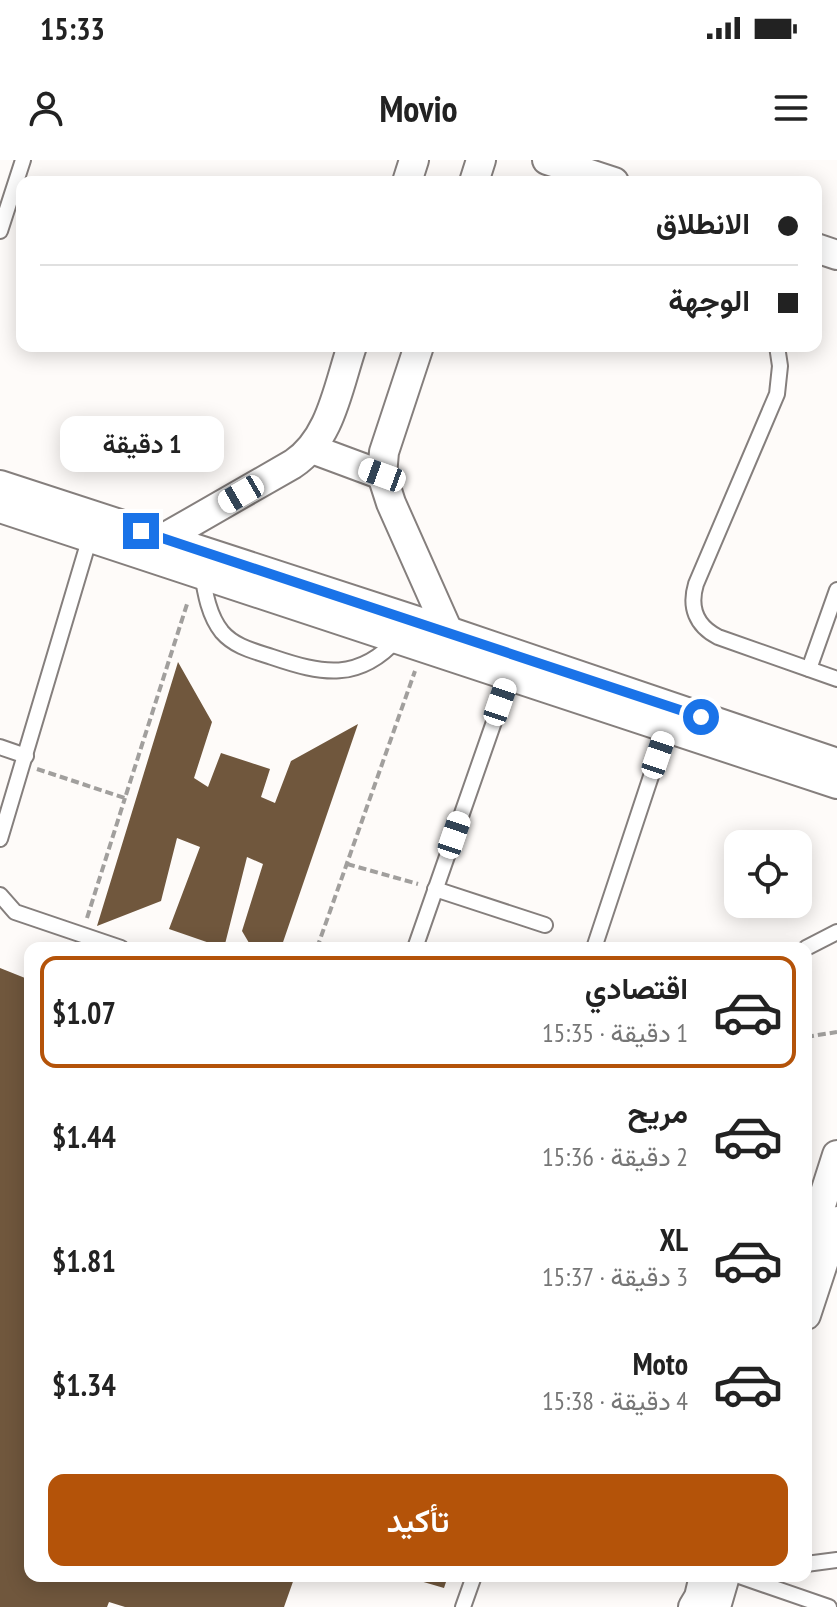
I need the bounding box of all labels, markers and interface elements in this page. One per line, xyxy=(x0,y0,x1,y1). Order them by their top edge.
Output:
text: 15:33 xyxy=(40,9,105,48)
text: Movio xyxy=(379,85,458,132)
icon: person xyxy=(24,86,68,130)
icon: menu xyxy=(769,86,813,130)
text: الانطلاق xyxy=(656,203,750,242)
text: الوجهة xyxy=(668,280,750,319)
callout: 1 دقيقة xyxy=(59,415,223,471)
text: 1 دقيقة xyxy=(103,427,181,460)
car xyxy=(355,456,409,494)
car xyxy=(214,472,268,516)
route end xyxy=(123,513,159,549)
car xyxy=(481,675,519,729)
route start xyxy=(683,699,719,735)
car xyxy=(639,728,677,782)
car xyxy=(435,808,473,862)
map controls xyxy=(724,830,812,918)
button: locate xyxy=(724,830,812,918)
text: اقتصادي xyxy=(585,968,688,1007)
icon: car xyxy=(712,976,784,1048)
text: $1.07 xyxy=(52,993,116,1032)
text: 1 دقيقة · 15:35 xyxy=(542,1016,688,1049)
text: مريح xyxy=(628,1092,688,1131)
icon: car xyxy=(712,1100,784,1172)
text: $1.44 xyxy=(52,1117,116,1156)
text: 2 دقيقة · 15:36 xyxy=(542,1140,688,1173)
text: XL xyxy=(659,1220,688,1259)
icon: car xyxy=(712,1224,784,1296)
text: $1.81 xyxy=(52,1241,116,1280)
text: 3 دقيقة · 15:37 xyxy=(542,1260,688,1293)
text: Moto xyxy=(633,1344,688,1383)
icon: car xyxy=(712,1348,784,1420)
text: $1.34 xyxy=(52,1365,116,1404)
text: 4 دقيقة · 15:38 xyxy=(542,1384,688,1417)
button: تأكيد xyxy=(48,1474,788,1566)

